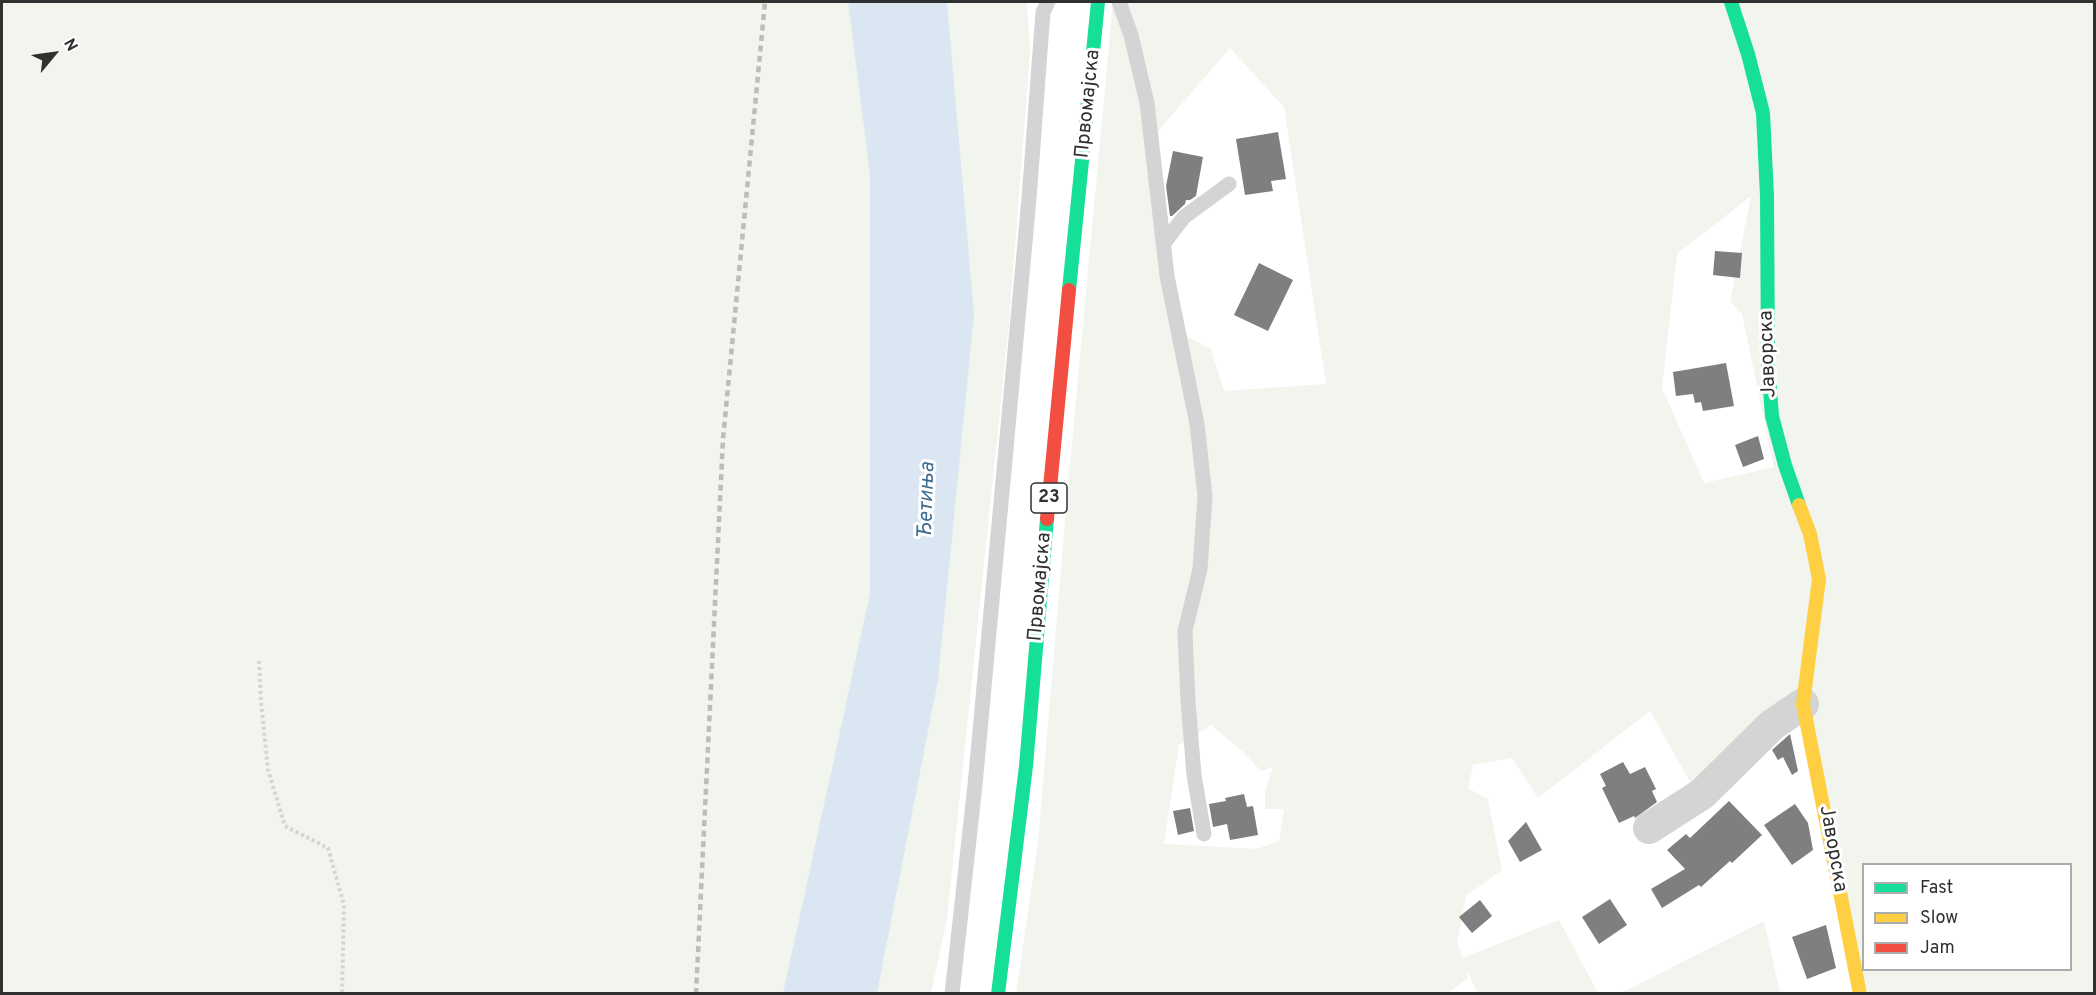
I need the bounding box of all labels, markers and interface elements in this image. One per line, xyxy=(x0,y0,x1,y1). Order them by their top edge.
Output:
north arrow xyxy=(24,24,84,84)
text: N xyxy=(58,35,81,55)
street label: Првомајска xyxy=(1071,48,1107,160)
street label: Јаворска xyxy=(1755,310,1783,398)
water label: Ђетиња xyxy=(914,462,942,540)
road number: 23 xyxy=(1031,483,1067,513)
street label: Првомајска xyxy=(1024,531,1058,643)
street label: Јаворска xyxy=(1813,804,1851,894)
legend xyxy=(1862,863,2072,971)
text: Fast xyxy=(1920,877,1953,900)
text: Slow xyxy=(1920,907,1958,930)
text: Jam xyxy=(1920,937,1955,960)

